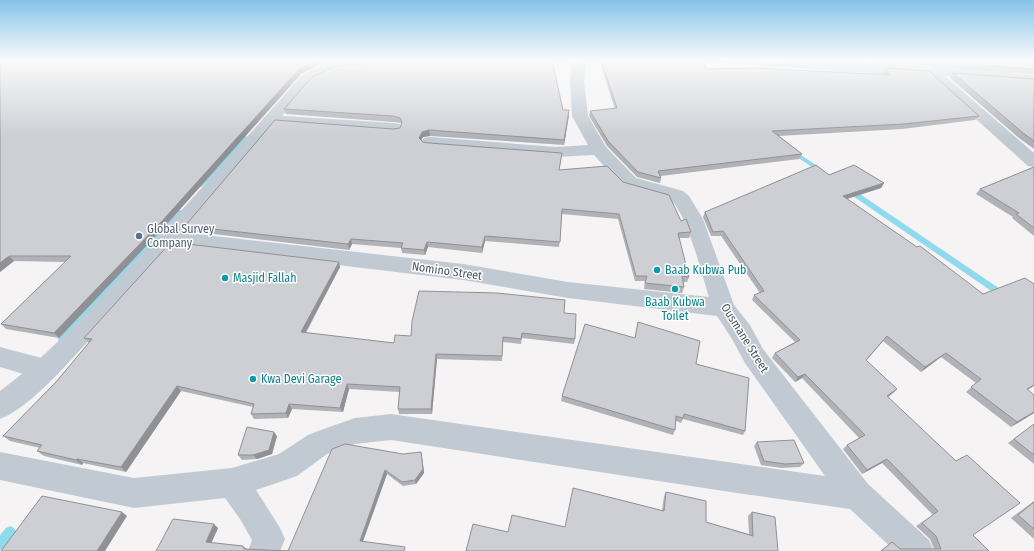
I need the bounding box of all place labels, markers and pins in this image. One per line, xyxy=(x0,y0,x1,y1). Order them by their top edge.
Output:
place label: Global Survey Company xyxy=(147,222,215,250)
marker: Global Survey Company xyxy=(134,231,144,241)
place label: Baab Kubwa Pub xyxy=(665,263,746,277)
marker: Baab Kubwa Pub xyxy=(652,265,662,275)
place label: Masjid Fallah xyxy=(233,271,297,285)
marker: Masjid Fallah xyxy=(220,273,230,283)
marker: Baab Kubwa Toilet xyxy=(670,284,680,294)
place label: Baab Kubwa Toilet xyxy=(645,295,705,323)
place label: Kwa Devi Garage xyxy=(261,372,342,386)
marker: Kwa Devi Garage xyxy=(248,374,258,384)

